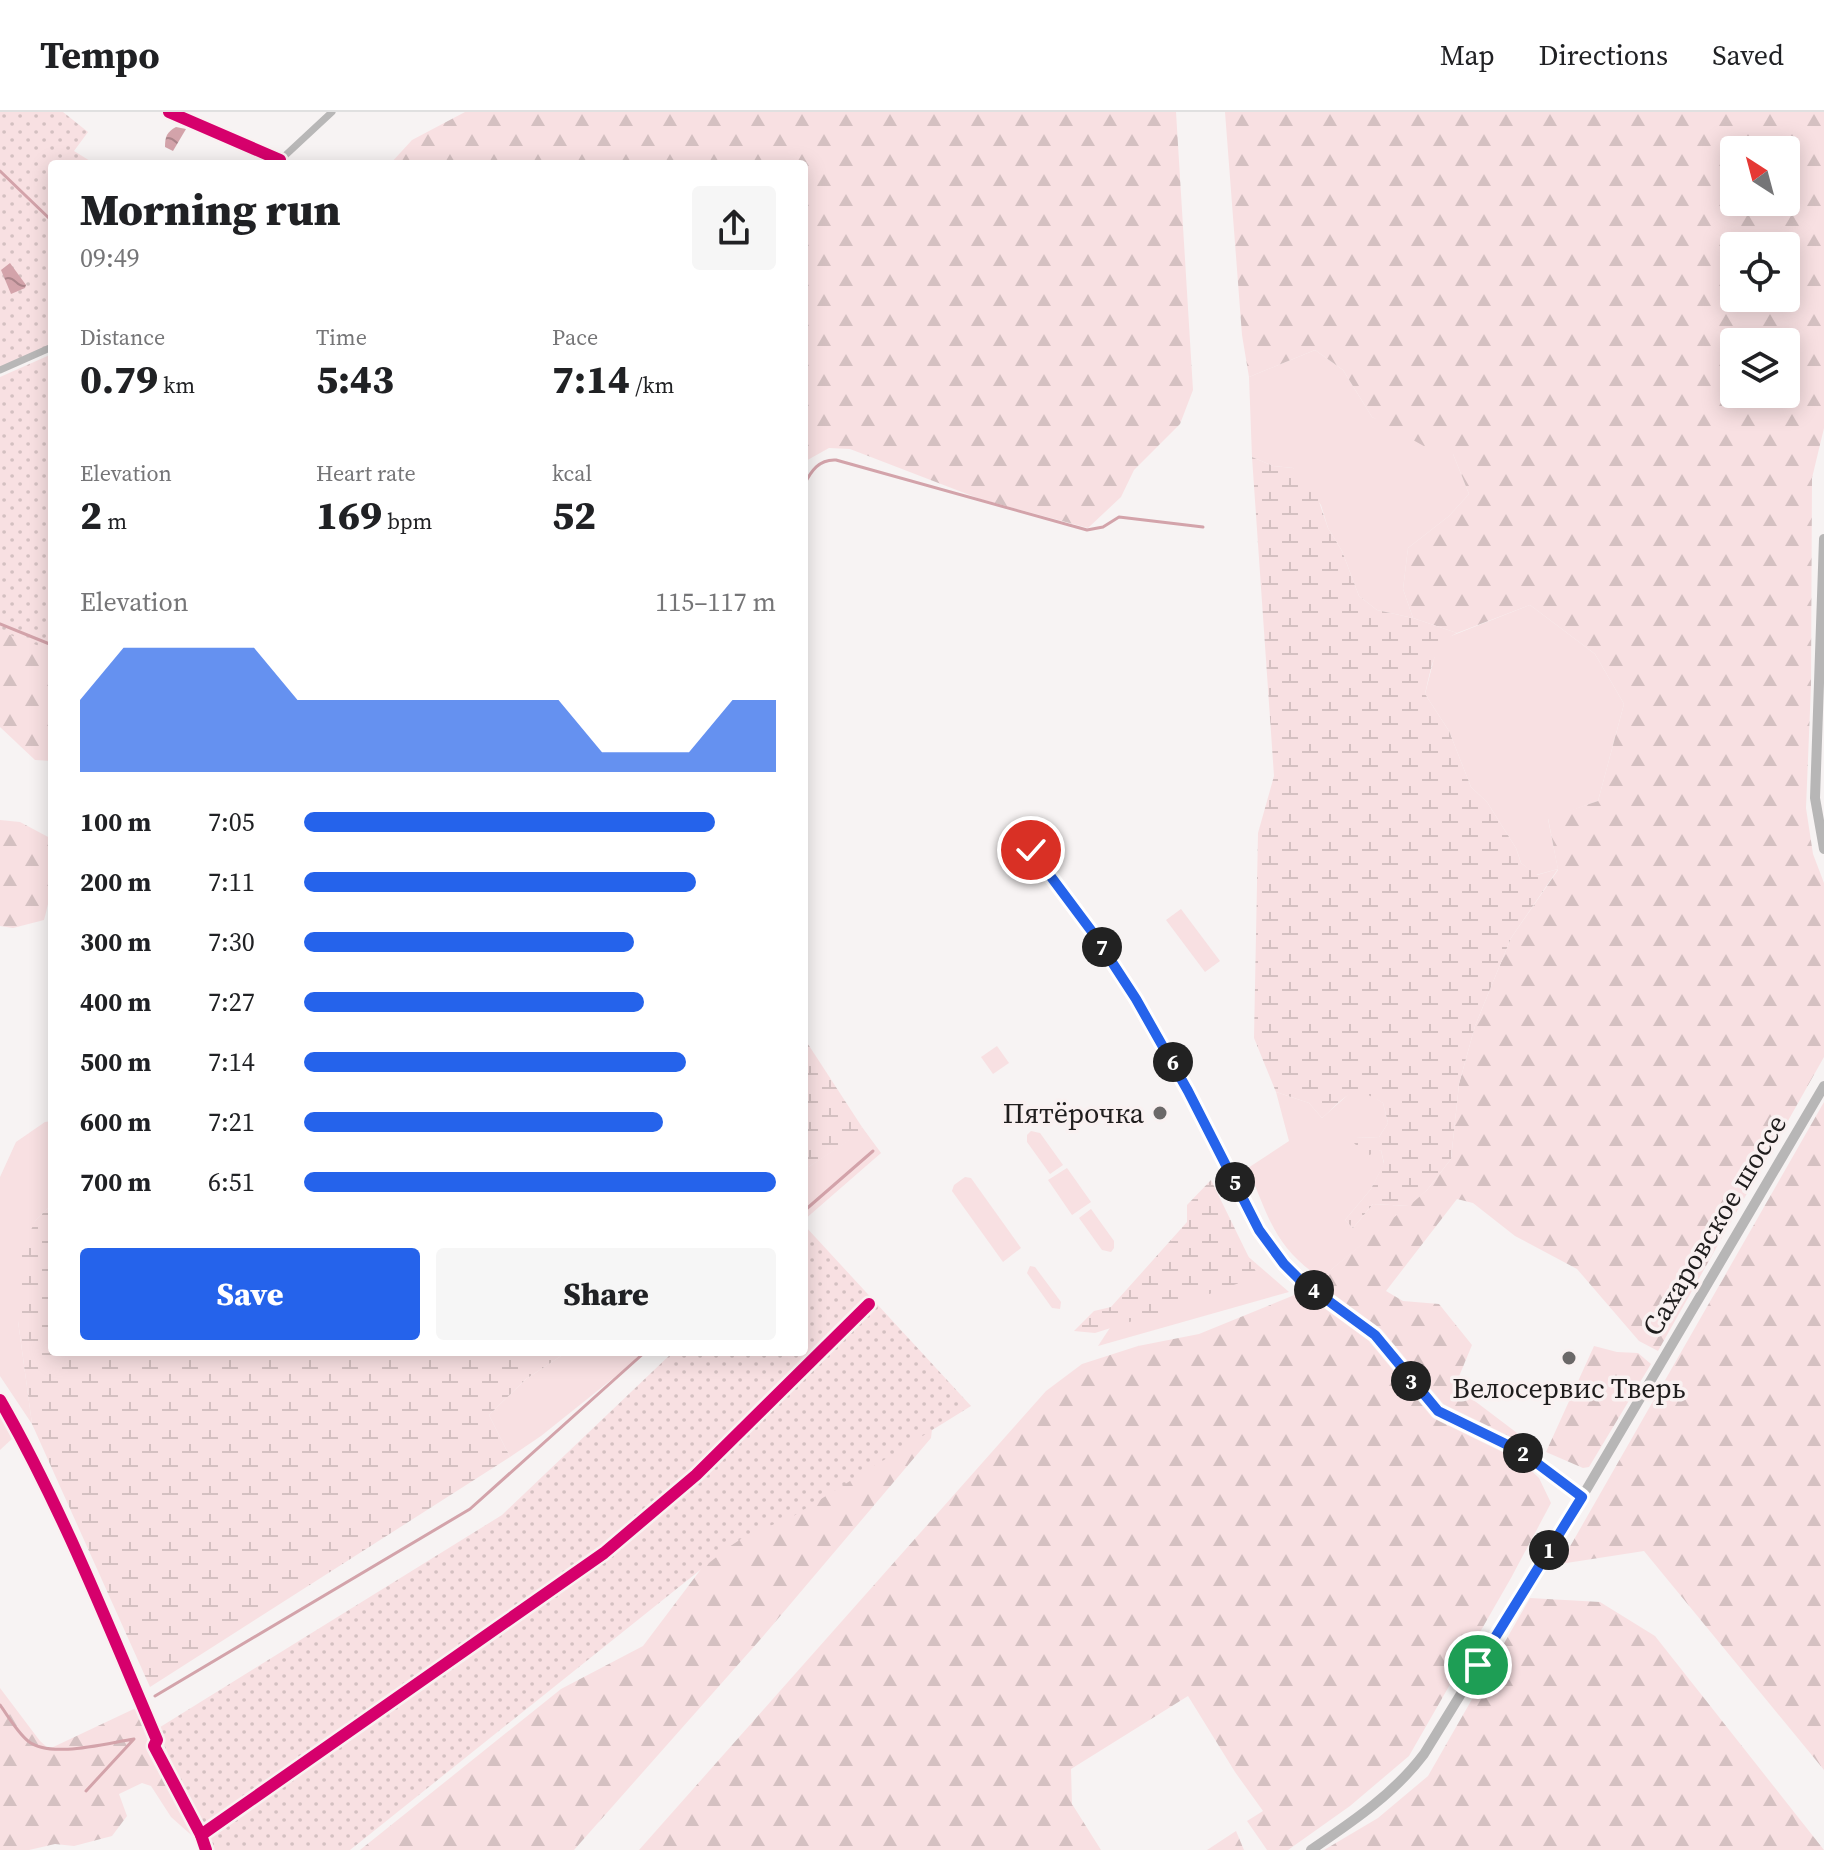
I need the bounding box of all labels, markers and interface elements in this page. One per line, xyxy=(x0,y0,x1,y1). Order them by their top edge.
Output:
text: Tempo xyxy=(40,29,160,81)
text: Map xyxy=(1440,36,1495,74)
text: Directions xyxy=(1539,36,1668,74)
text: Saved xyxy=(1712,36,1784,74)
north arrow xyxy=(1720,136,1800,216)
map controls xyxy=(1720,136,1800,408)
text: Morning run xyxy=(80,179,341,240)
button: share xyxy=(692,186,776,270)
button: locate xyxy=(1720,232,1800,312)
text: 09:49 xyxy=(80,240,140,276)
text: Distance xyxy=(80,322,165,352)
text: Time xyxy=(316,322,367,352)
text: Pace xyxy=(552,322,598,352)
button: layers xyxy=(1720,328,1800,408)
text: 0.79 xyxy=(80,352,158,406)
text: 5:43 xyxy=(316,352,394,406)
text: 7:14 xyxy=(552,352,630,406)
text: km xyxy=(158,370,195,400)
text: /km xyxy=(630,370,674,400)
text: Elevation xyxy=(80,458,172,488)
text: Heart rate xyxy=(316,458,416,488)
text: kcal xyxy=(552,458,592,488)
text: 2 xyxy=(80,488,102,542)
text: 169 xyxy=(316,488,382,542)
text: 52 xyxy=(552,488,596,542)
text: m xyxy=(102,506,127,536)
text: bpm xyxy=(382,506,432,536)
text: Elevation xyxy=(80,584,189,620)
text: 115–117 m xyxy=(655,584,776,620)
text: 100 m xyxy=(80,804,151,840)
text: 7:05 xyxy=(208,804,255,840)
pin xyxy=(997,816,1065,884)
icon: check xyxy=(1009,828,1053,872)
text: 200 m xyxy=(80,864,151,900)
text: 7:11 xyxy=(208,864,255,900)
text: 300 m xyxy=(80,924,151,960)
text: 7:30 xyxy=(208,924,255,960)
pin: 7 xyxy=(1082,927,1122,967)
text: 7 xyxy=(1096,932,1108,962)
text: 400 m xyxy=(80,984,151,1020)
text: 7:27 xyxy=(208,984,255,1020)
pin: 6 xyxy=(1153,1042,1193,1082)
text: 500 m xyxy=(80,1044,151,1080)
text: 7:14 xyxy=(208,1044,255,1080)
text: 6 xyxy=(1167,1047,1179,1077)
place label: Пятёрочка xyxy=(1003,1094,1145,1132)
text: 600 m xyxy=(80,1104,151,1140)
text: 7:21 xyxy=(208,1104,255,1140)
marker: Пятёрочка xyxy=(1151,1104,1169,1122)
street label: Сахаровское шоссе xyxy=(1633,1107,1795,1343)
pin: 5 xyxy=(1215,1162,1255,1202)
text: 700 m xyxy=(80,1164,151,1200)
text: 6:51 xyxy=(208,1164,255,1200)
text: 5 xyxy=(1229,1167,1241,1197)
button: Save xyxy=(80,1248,420,1340)
button: Share xyxy=(436,1248,776,1340)
pin: 4 xyxy=(1294,1270,1334,1310)
text: 4 xyxy=(1308,1275,1320,1305)
marker: Велосервис Тверь xyxy=(1560,1349,1578,1367)
pin: 3 xyxy=(1391,1361,1431,1401)
text: 3 xyxy=(1405,1366,1417,1396)
place label: Велосервис Тверь xyxy=(1452,1369,1686,1407)
pin: 2 xyxy=(1503,1433,1543,1473)
text: 2 xyxy=(1517,1438,1529,1468)
pin: 1 xyxy=(1529,1530,1569,1570)
text: 1 xyxy=(1543,1535,1555,1565)
pin xyxy=(1444,1631,1512,1699)
icon: arrive xyxy=(1456,1643,1500,1687)

